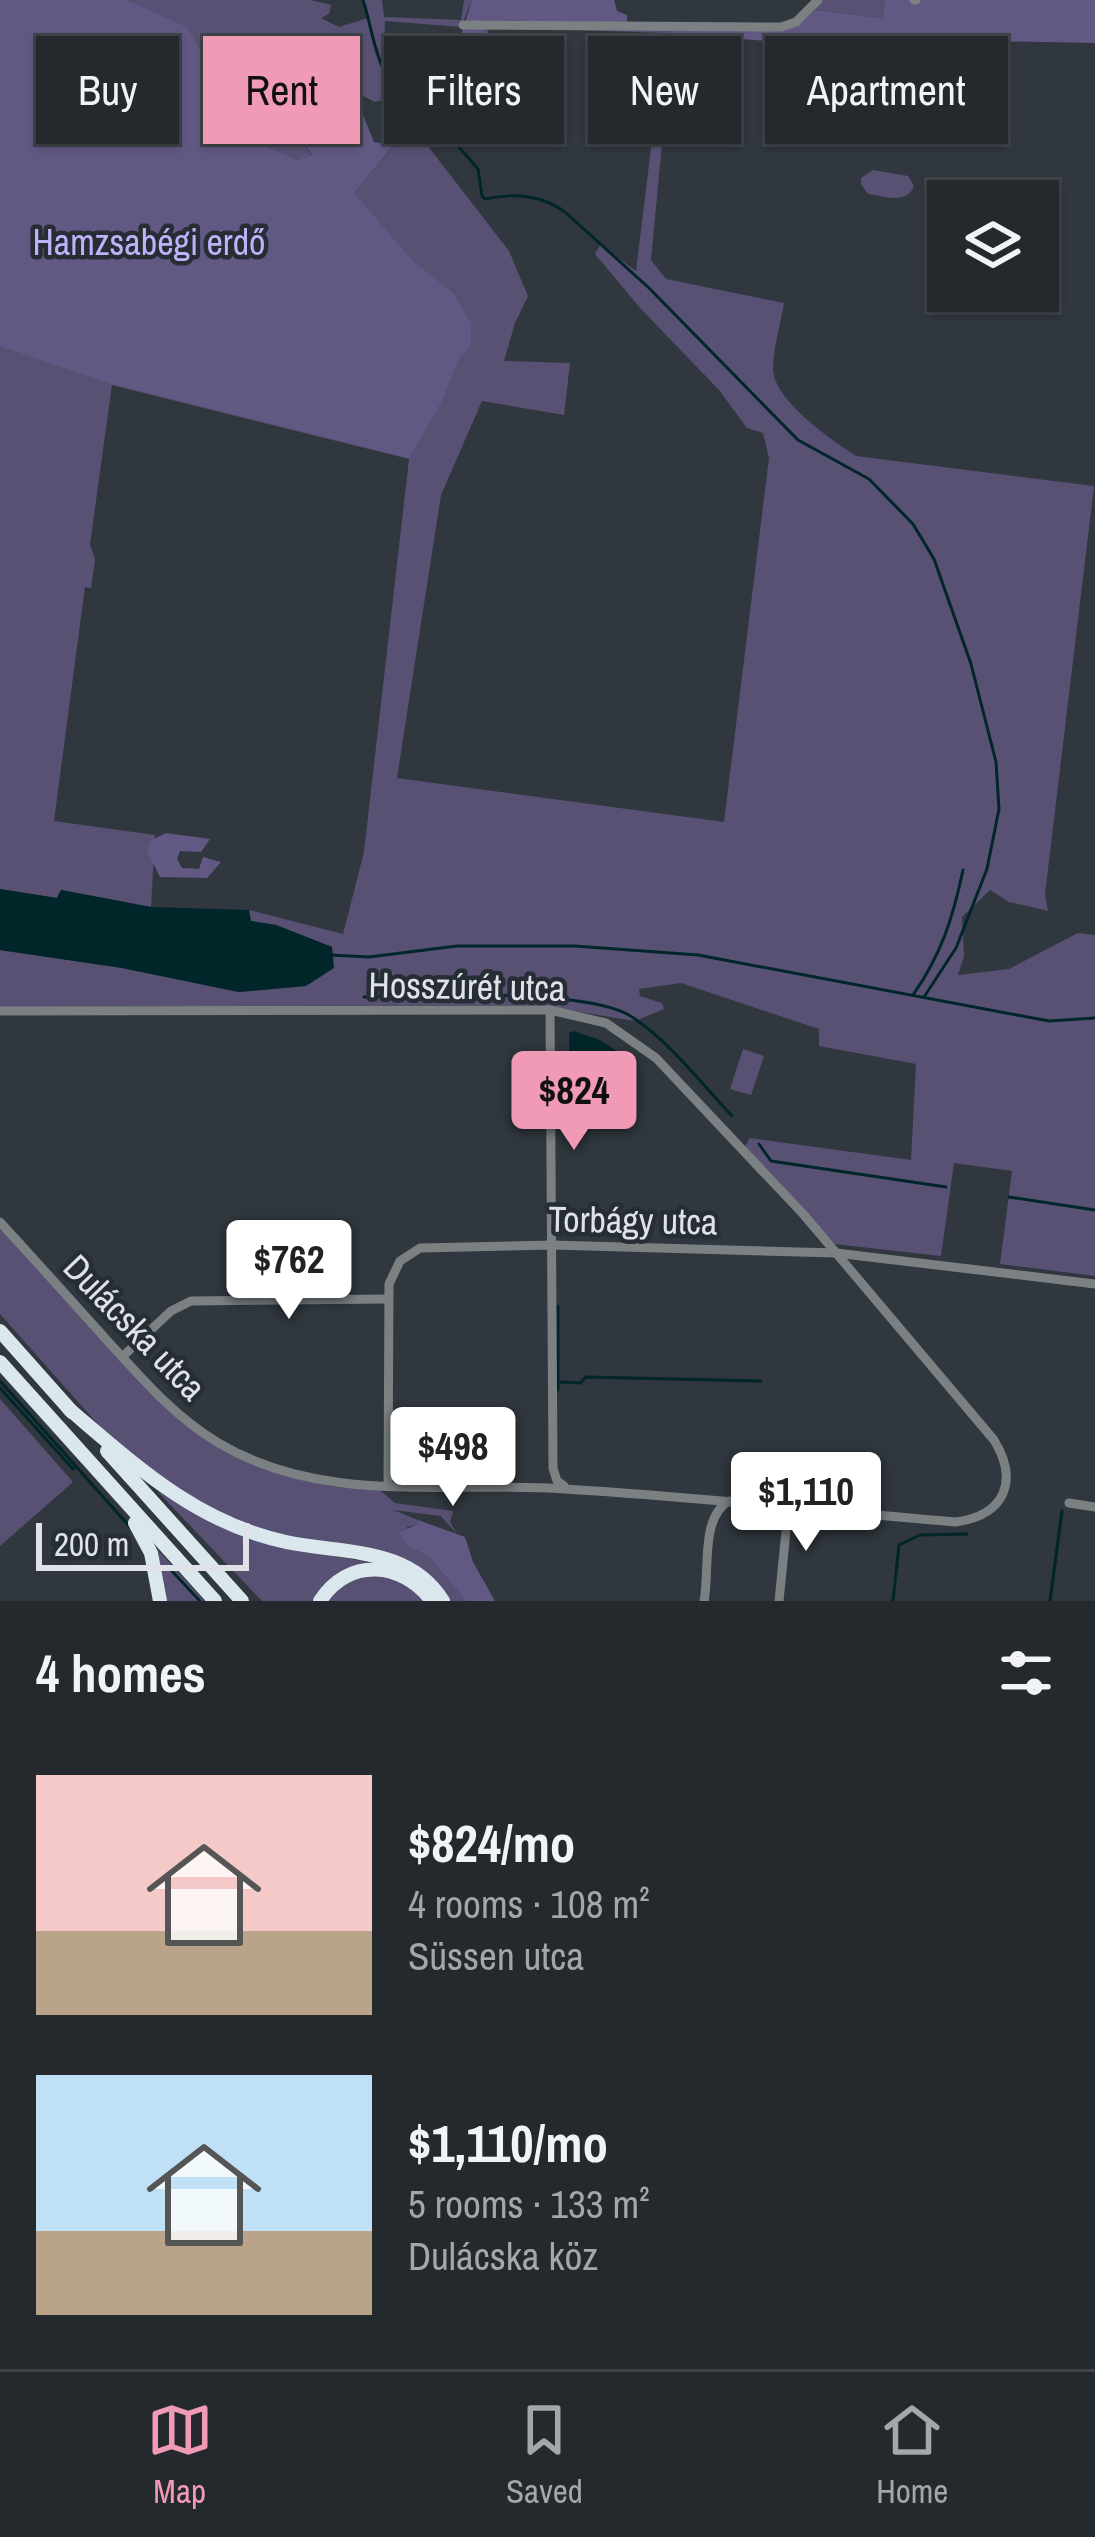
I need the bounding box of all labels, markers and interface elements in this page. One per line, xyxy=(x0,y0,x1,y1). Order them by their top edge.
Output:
chip: Buy xyxy=(36,36,179,144)
chip: Rent xyxy=(203,36,360,144)
chip: Filters xyxy=(384,36,564,144)
chip: New xyxy=(588,36,741,144)
chip: Apartment xyxy=(765,36,1008,144)
map controls xyxy=(927,180,1059,312)
button: layers xyxy=(927,180,1059,312)
park label: Hamzsabégi erdő xyxy=(33,218,266,266)
street label: Hosszúrét utca xyxy=(368,960,566,1012)
pin: $824 xyxy=(503,1051,645,1153)
text: $824 xyxy=(538,1064,610,1116)
street label: Torbágy utca xyxy=(548,1195,718,1245)
pin: $762 xyxy=(218,1220,360,1322)
text: $762 xyxy=(253,1233,325,1285)
street label: Dulácska utca xyxy=(53,1244,217,1410)
pin: $498 xyxy=(382,1407,524,1509)
text: $498 xyxy=(417,1420,489,1472)
pin: $1,110 xyxy=(708,1452,904,1554)
text: $1,110 xyxy=(758,1465,854,1517)
scale bar xyxy=(36,1517,249,1570)
text: 200 m xyxy=(54,1522,129,1566)
text: 4 homes xyxy=(36,1639,206,1708)
icon: filters xyxy=(993,1640,1059,1706)
text: $824/mo xyxy=(408,1809,575,1878)
icon: home xyxy=(132,1823,276,1967)
text: 4 rooms · 108 m² xyxy=(408,1878,650,1930)
text: Süssen utca xyxy=(408,1930,584,1982)
text: $1,110/mo xyxy=(408,2109,608,2178)
icon: home xyxy=(132,2123,276,2267)
text: 5 rooms · 133 m² xyxy=(408,2178,650,2230)
text: Dulácska köz xyxy=(408,2230,598,2282)
tab: Map xyxy=(147,2397,213,2513)
tab: Saved xyxy=(506,2397,583,2513)
tab: Home xyxy=(876,2397,948,2513)

